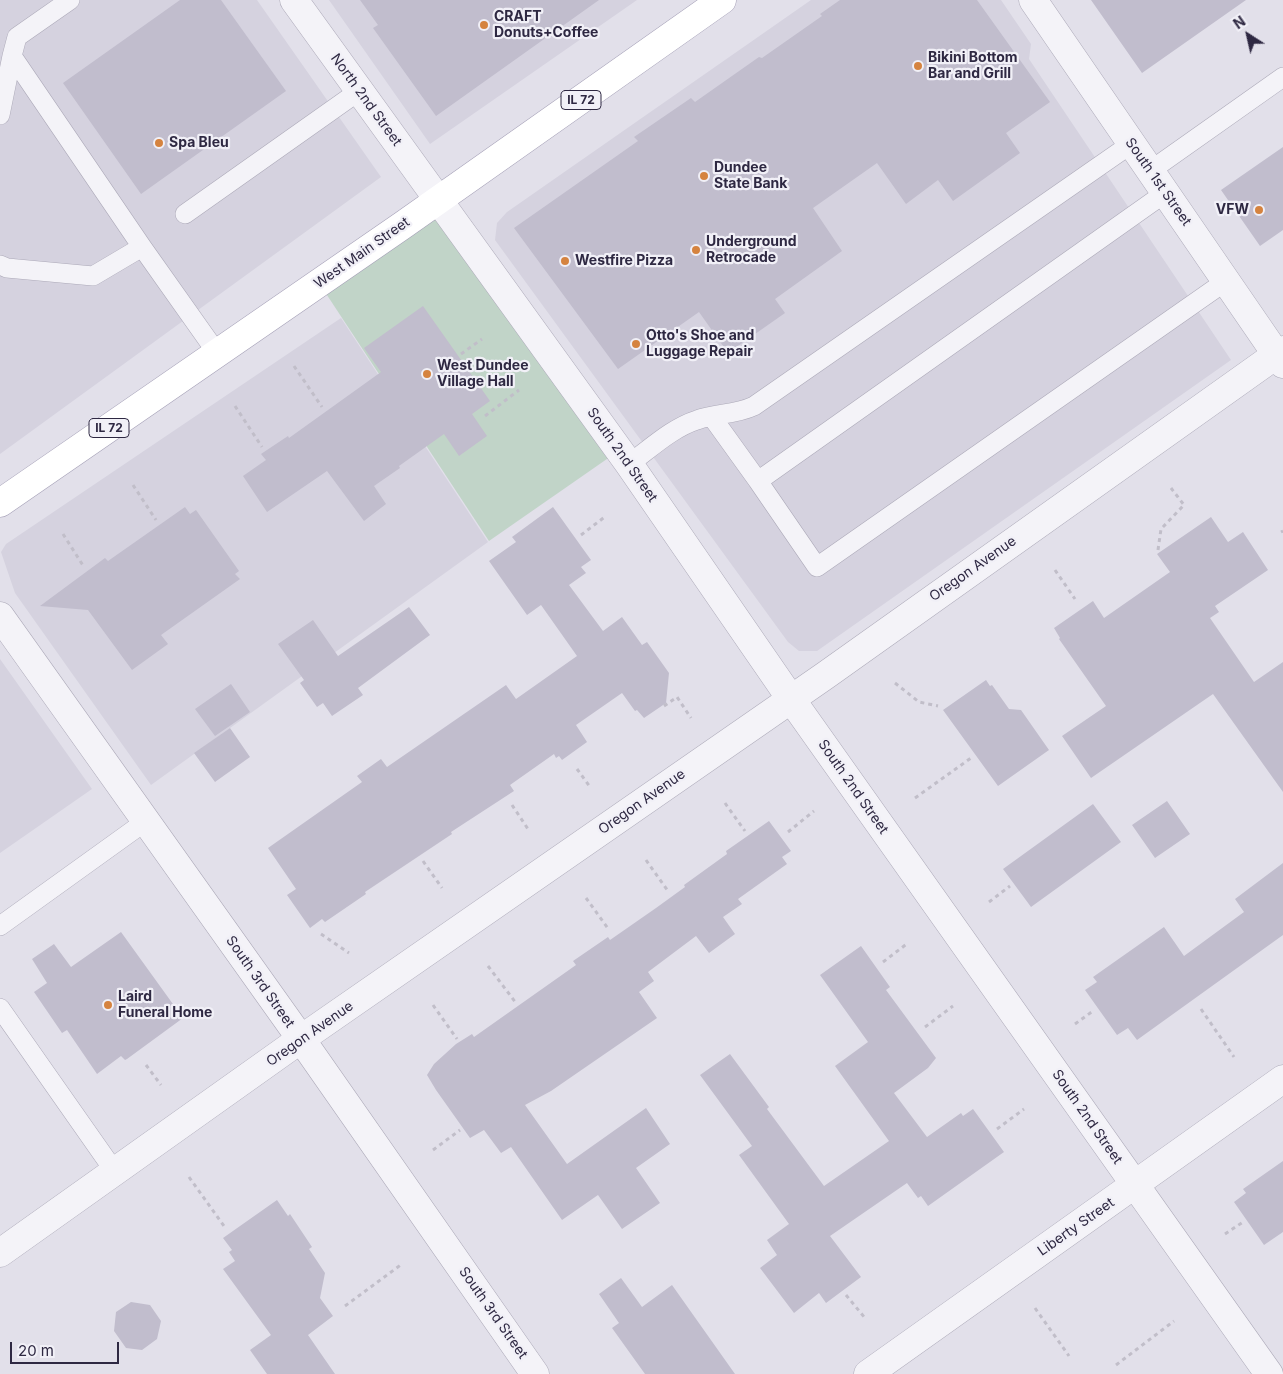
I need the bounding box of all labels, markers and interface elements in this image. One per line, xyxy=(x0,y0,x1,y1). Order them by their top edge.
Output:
place label: CRAFT Donuts+Coffee xyxy=(494,9,598,41)
north arrow xyxy=(1223,10,1273,60)
text: N xyxy=(1230,12,1248,32)
marker: CRAFT Donuts+Coffee xyxy=(478,19,490,31)
place label: Bikini Bottom Bar and Grill xyxy=(928,50,1018,82)
street label: North 2nd Street xyxy=(327,51,405,149)
marker: Bikini Bottom Bar and Grill xyxy=(912,60,924,72)
road number: IL 72 xyxy=(561,90,601,110)
place label: Spa Bleu xyxy=(169,135,229,151)
street label: South 1st Street xyxy=(1121,135,1195,229)
marker: Spa Bleu xyxy=(153,137,165,149)
place label: Dundee State Bank xyxy=(714,160,787,192)
marker: Dundee State Bank xyxy=(698,170,710,182)
place label: VFW xyxy=(1216,202,1249,218)
marker: VFW xyxy=(1253,204,1265,216)
street label: West Main Street xyxy=(311,214,413,292)
place label: Underground Retrocade xyxy=(706,234,797,266)
marker: Underground Retrocade xyxy=(690,244,702,256)
place label: Westfire Pizza xyxy=(575,253,673,269)
marker: Westfire Pizza xyxy=(559,255,571,267)
place label: Otto's Shoe and Luggage Repair xyxy=(646,328,754,361)
marker: Otto's Shoe and Luggage Repair xyxy=(630,338,642,350)
place label: West Dundee Village Hall xyxy=(437,358,528,391)
marker: West Dundee Village Hall xyxy=(421,368,433,380)
street label: South 2nd Street xyxy=(583,405,661,505)
road number: IL 72 xyxy=(89,418,129,438)
street label: Oregon Avenue xyxy=(926,533,1020,605)
street label: South 2nd Street xyxy=(814,737,892,837)
street label: Oregon Avenue xyxy=(595,766,689,838)
street label: South 3rd Street xyxy=(222,933,298,1031)
place label: Laird Funeral Home xyxy=(118,989,212,1022)
street label: Oregon Avenue xyxy=(263,998,357,1070)
marker: Laird Funeral Home xyxy=(102,999,114,1011)
street label: South 2nd Street xyxy=(1048,1067,1126,1167)
street label: Liberty Street xyxy=(1034,1194,1118,1260)
street label: South 3rd Street xyxy=(455,1264,531,1362)
scale bar xyxy=(12,1332,121,1364)
text: 20 m xyxy=(18,1341,54,1360)

